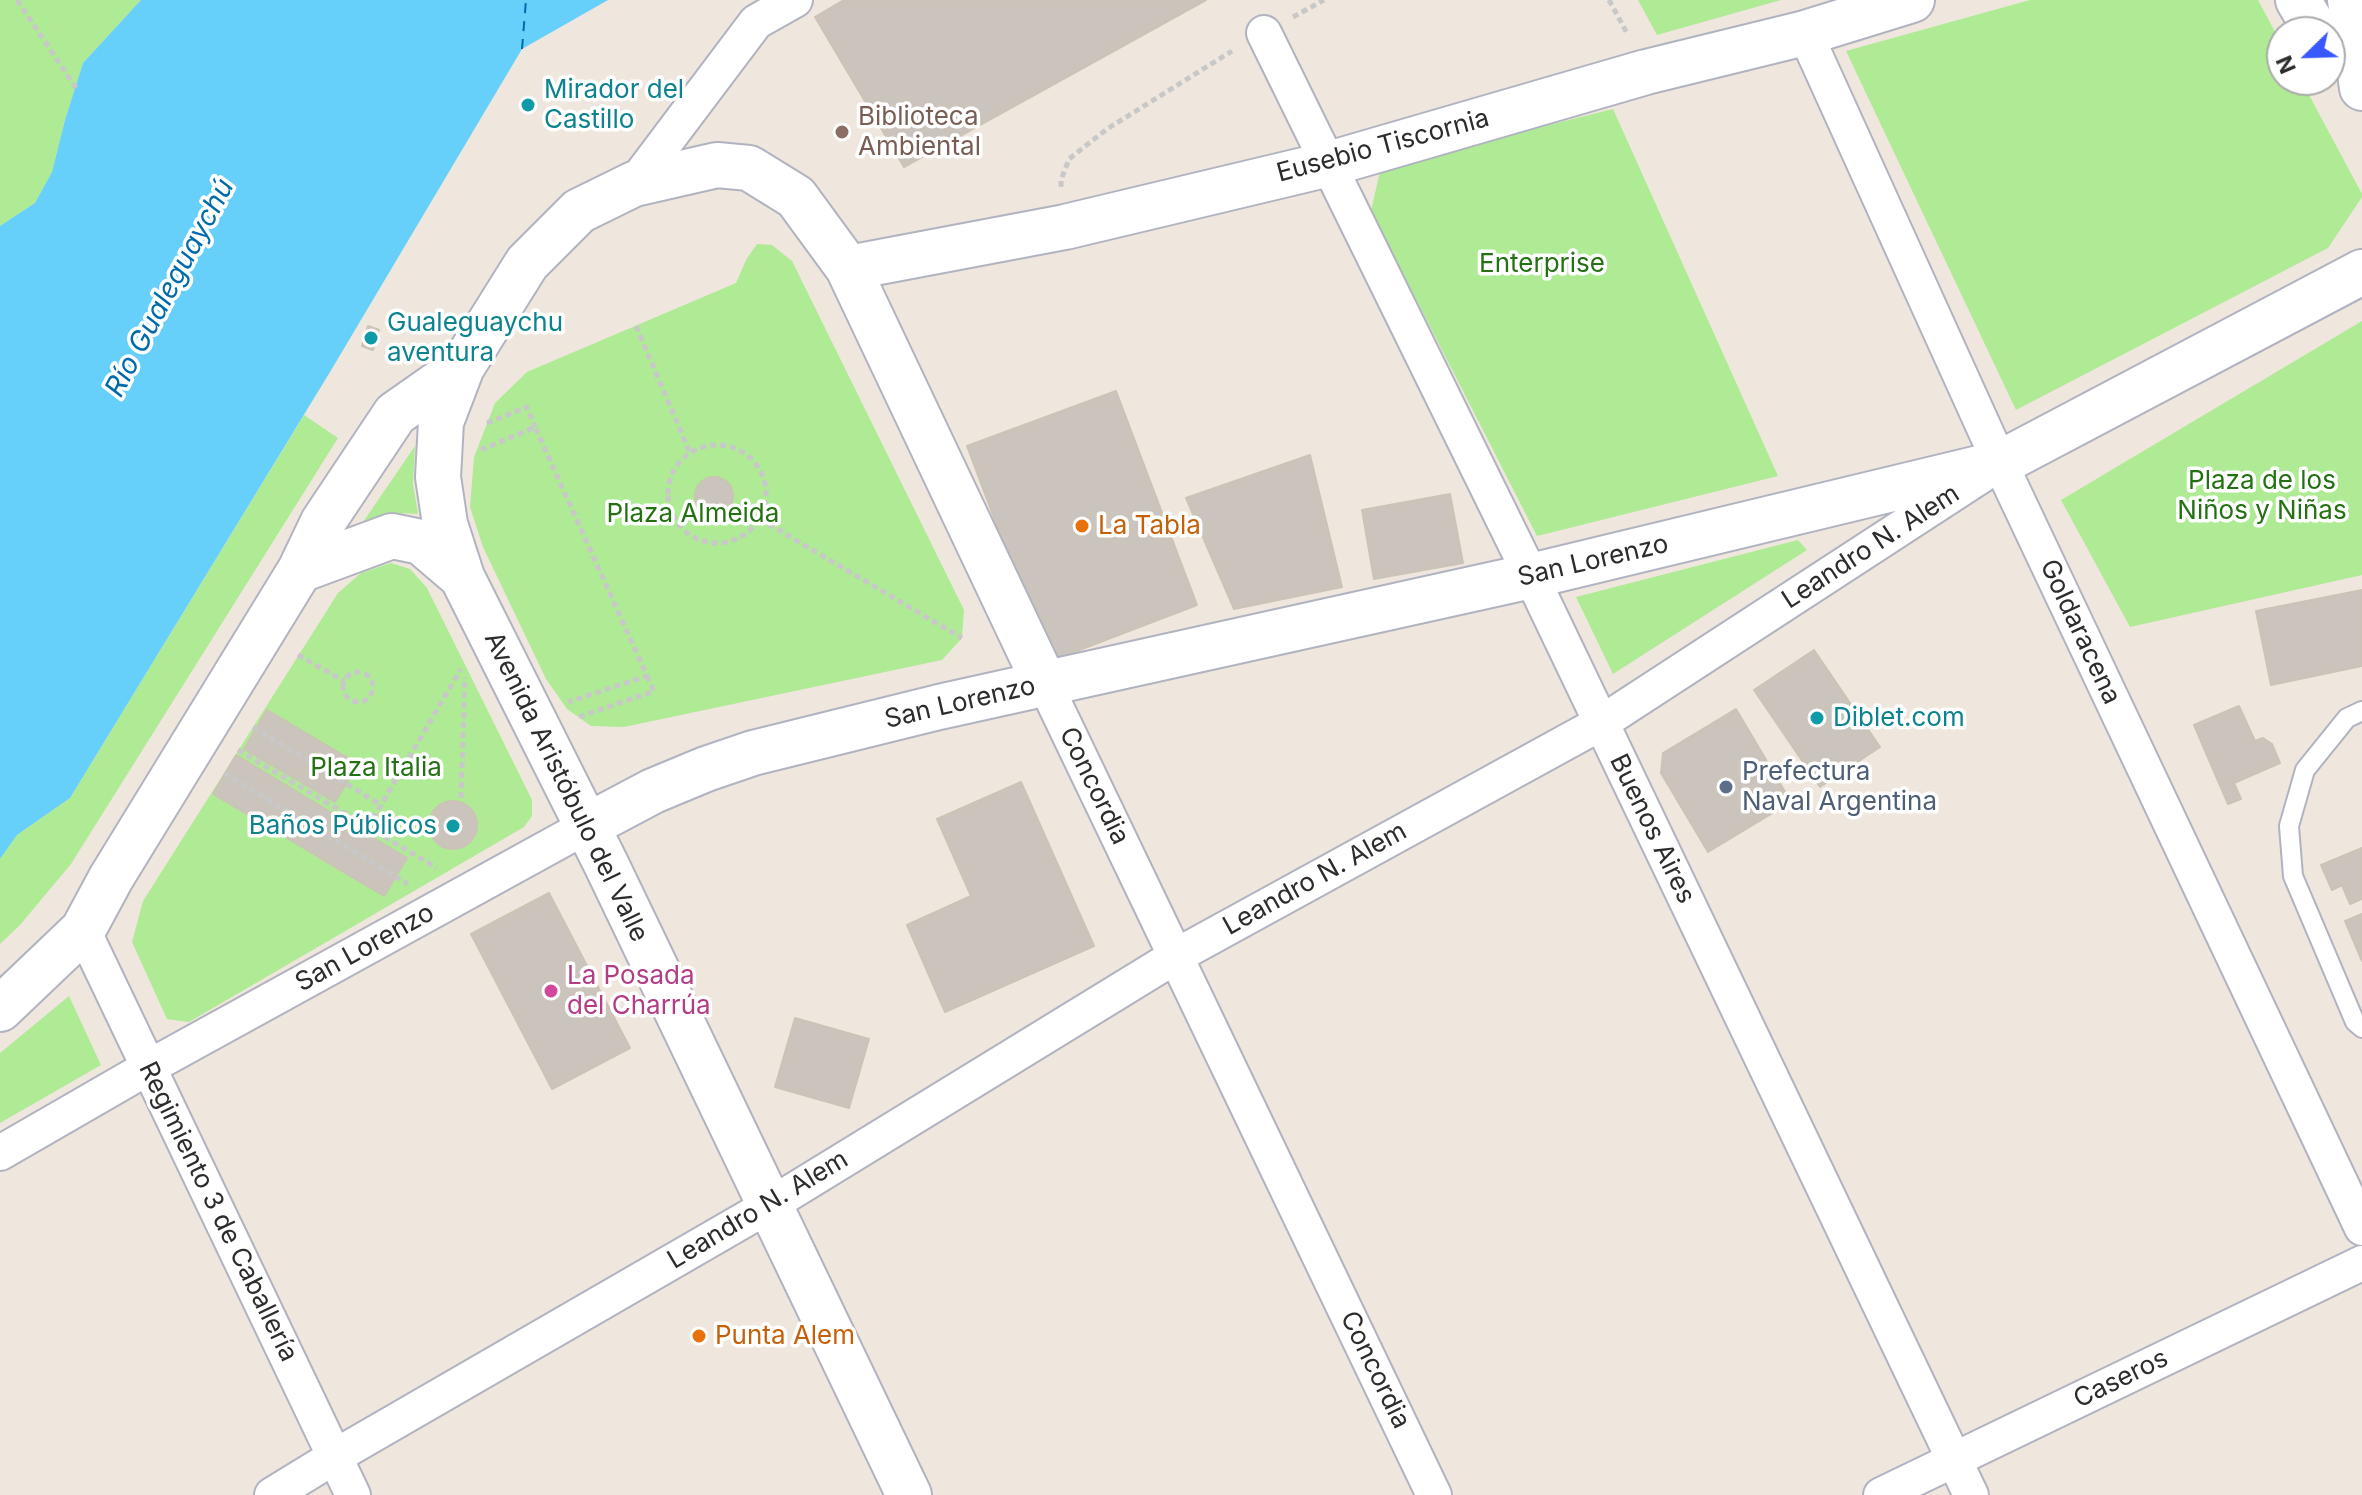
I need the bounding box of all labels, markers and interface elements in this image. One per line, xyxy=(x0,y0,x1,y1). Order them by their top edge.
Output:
north arrow xyxy=(2266,16,2346,96)
text: N xyxy=(2271,52,2301,77)
place label: Mirador del Castillo xyxy=(544,74,684,136)
marker: Mirador del Castillo xyxy=(519,96,537,114)
place label: Biblioteca Ambiental xyxy=(858,101,981,162)
street label: Eusebio Tiscornia xyxy=(1273,103,1493,189)
marker: Biblioteca Ambiental xyxy=(833,123,851,141)
water label: Río Gualeguaychú xyxy=(98,173,242,403)
park label: Enterprise xyxy=(1479,248,1605,280)
place label: Gualeguaychu aventura xyxy=(387,307,563,368)
marker: Gualeguaychu aventura xyxy=(362,329,380,347)
park label: Plaza de los Niños y Niñas xyxy=(2177,465,2347,526)
street label: Leandro N. Alem xyxy=(1777,478,1965,616)
park label: Plaza Almeida xyxy=(607,498,779,530)
place label: La Tabla xyxy=(1098,510,1201,542)
marker: La Tabla xyxy=(1073,517,1091,535)
street label: San Lorenzo xyxy=(1515,529,1671,593)
street label: Goldaracena xyxy=(2033,555,2127,709)
street label: Avenida Aristóbulo del Valle xyxy=(477,627,655,947)
street label: San Lorenzo xyxy=(882,671,1038,735)
place label: Diblet.com xyxy=(1833,702,1965,734)
marker: Diblet.com xyxy=(1808,709,1826,727)
street label: Concordia xyxy=(1052,722,1136,850)
street label: Buenos Aires xyxy=(1602,749,1702,909)
park label: Plaza Italia xyxy=(310,752,442,784)
place label: Prefectura Naval Argentina xyxy=(1742,756,1937,818)
marker: Prefectura Naval Argentina xyxy=(1717,778,1735,796)
place label: Baños Públicos xyxy=(249,810,437,842)
street label: Leandro N. Alem xyxy=(1218,816,1412,942)
marker: Baños Públicos xyxy=(444,817,462,835)
street label: San Lorenzo xyxy=(290,897,440,999)
place label: La Posada del Charrúa xyxy=(567,960,711,1022)
marker: La Posada del Charrúa xyxy=(542,982,560,1000)
street label: Regimiento 3 de Caballería xyxy=(132,1057,304,1367)
street label: Leandro N. Alem xyxy=(662,1144,854,1276)
street label: Concordia xyxy=(1333,1306,1417,1434)
place label: Punta Alem xyxy=(715,1320,855,1352)
marker: Punta Alem xyxy=(690,1327,708,1345)
street label: Caseros xyxy=(2069,1343,2173,1415)

